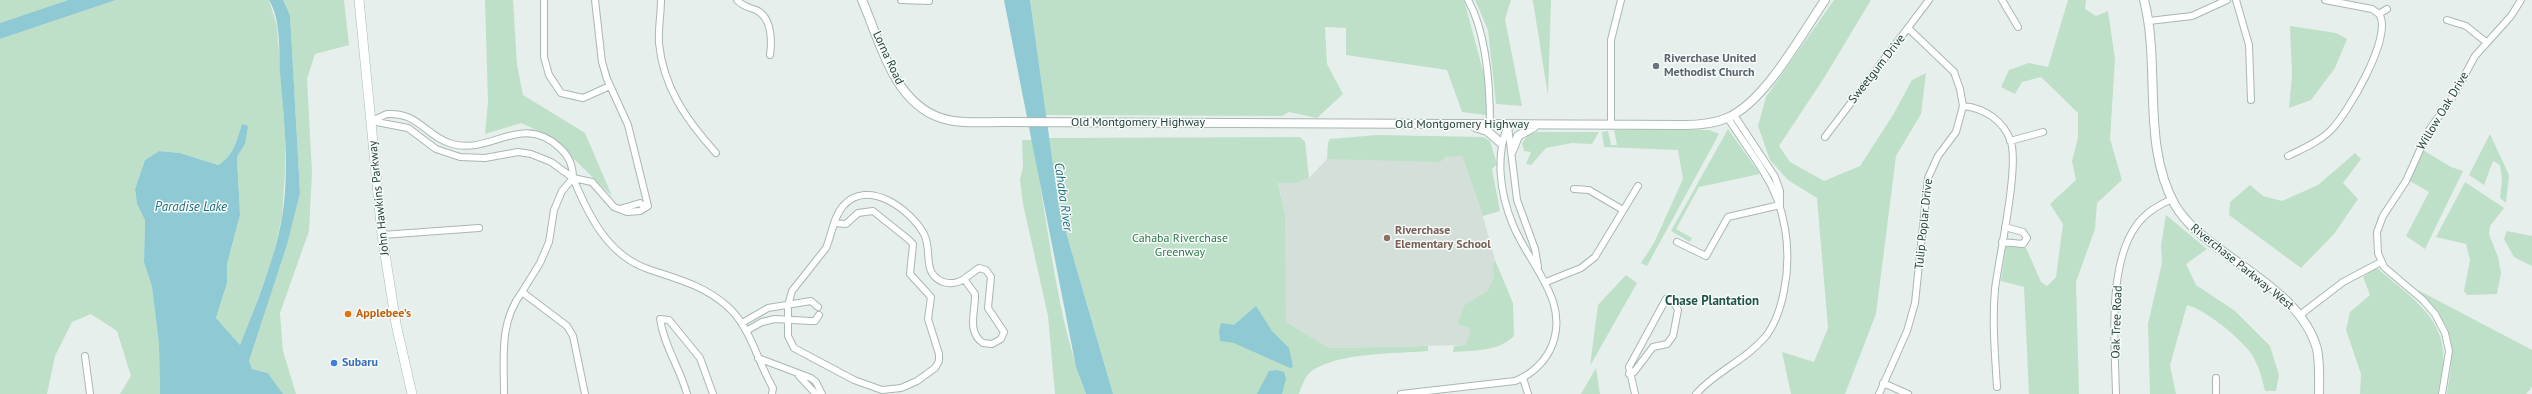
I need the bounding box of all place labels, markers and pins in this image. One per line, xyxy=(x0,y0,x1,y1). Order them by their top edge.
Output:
place label: Riverchase United Methodist Church xyxy=(1664,52,1756,80)
marker: Riverchase United Methodist Church xyxy=(1651,61,1661,71)
place label: Riverchase Elementary School xyxy=(1395,224,1491,252)
marker: Riverchase Elementary School xyxy=(1382,233,1392,243)
place label: Applebee's xyxy=(356,307,411,321)
marker: Applebee's xyxy=(343,309,353,319)
place label: Subaru xyxy=(342,356,378,370)
marker: Subaru xyxy=(329,358,339,368)

